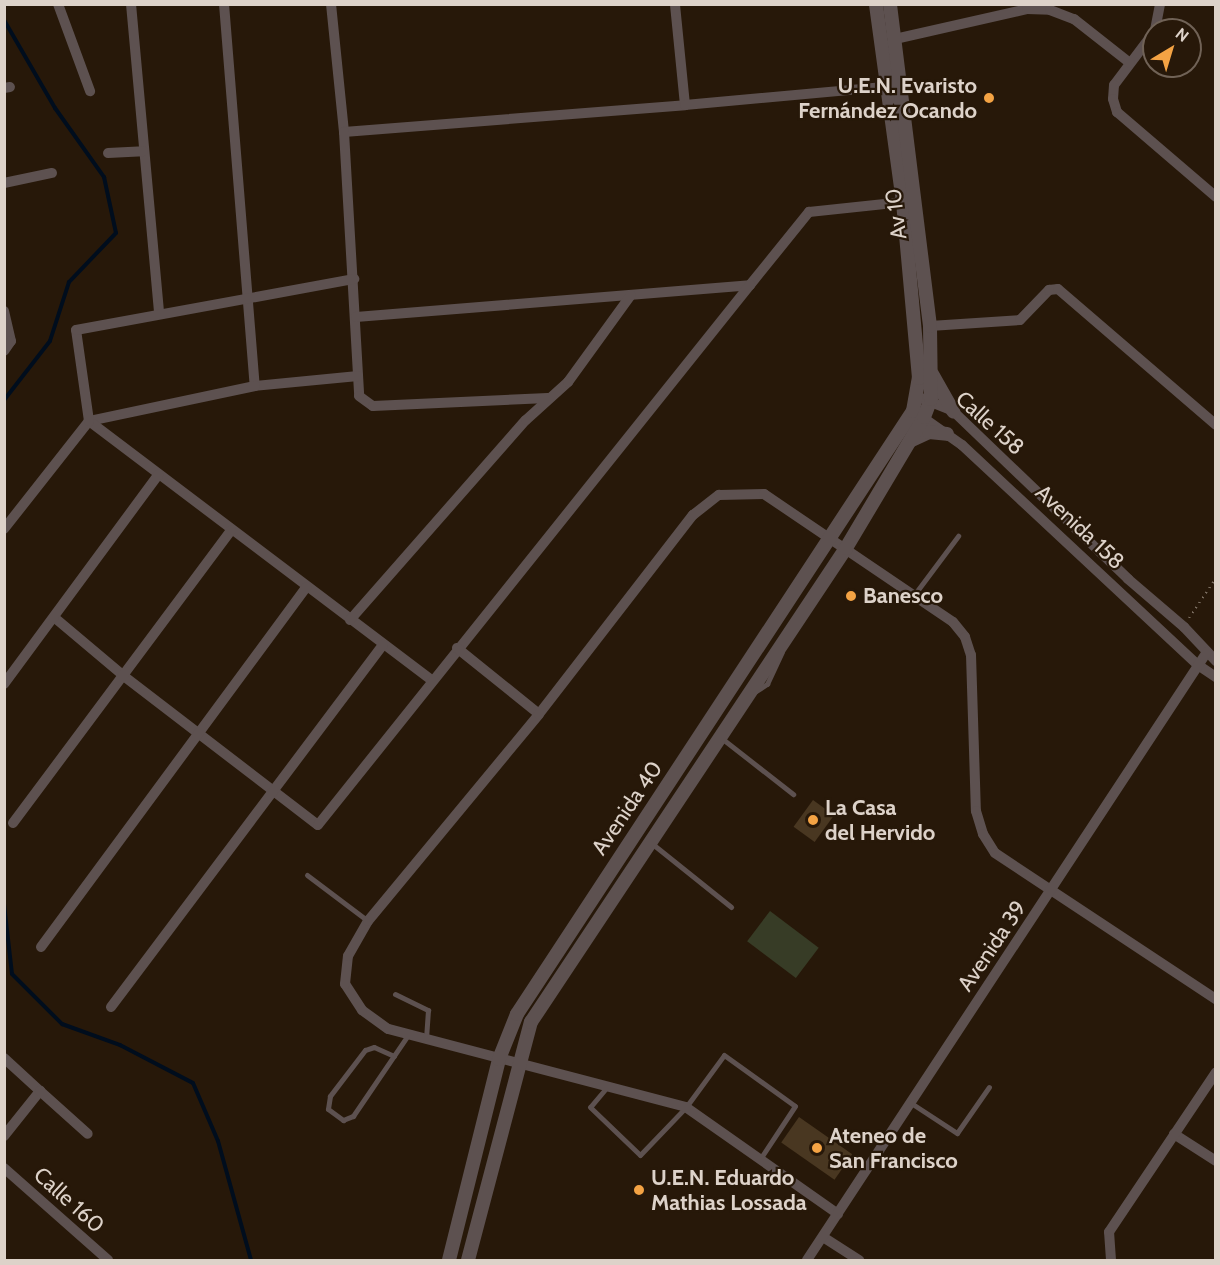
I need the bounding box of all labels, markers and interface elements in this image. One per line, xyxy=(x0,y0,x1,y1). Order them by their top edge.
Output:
north arrow xyxy=(1142,18,1202,78)
text: N xyxy=(1172,24,1192,46)
place label: U.E.N. Evaristo Fernández Ocando xyxy=(798,72,977,124)
marker: U.E.N. Evaristo Fernández Ocando xyxy=(982,91,996,105)
street label: Av 10 xyxy=(880,187,912,241)
street label: Calle 158 xyxy=(950,385,1030,461)
street label: Avenida 158 xyxy=(1030,479,1130,575)
place label: Banesco xyxy=(863,583,943,609)
marker: Banesco xyxy=(844,589,858,603)
street label: Avenida 40 xyxy=(586,756,668,860)
place label: La Casa del Hervido xyxy=(825,794,935,846)
marker: La Casa del Hervido xyxy=(806,813,820,827)
street label: Avenida 39 xyxy=(952,896,1032,996)
place label: Ateneo de San Francisco xyxy=(829,1122,958,1174)
marker: Ateneo de San Francisco xyxy=(810,1141,824,1155)
street label: Calle 160 xyxy=(28,1162,110,1238)
place label: U.E.N. Eduardo Mathias Lossada xyxy=(651,1164,807,1216)
marker: U.E.N. Eduardo Mathias Lossada xyxy=(632,1183,646,1197)

